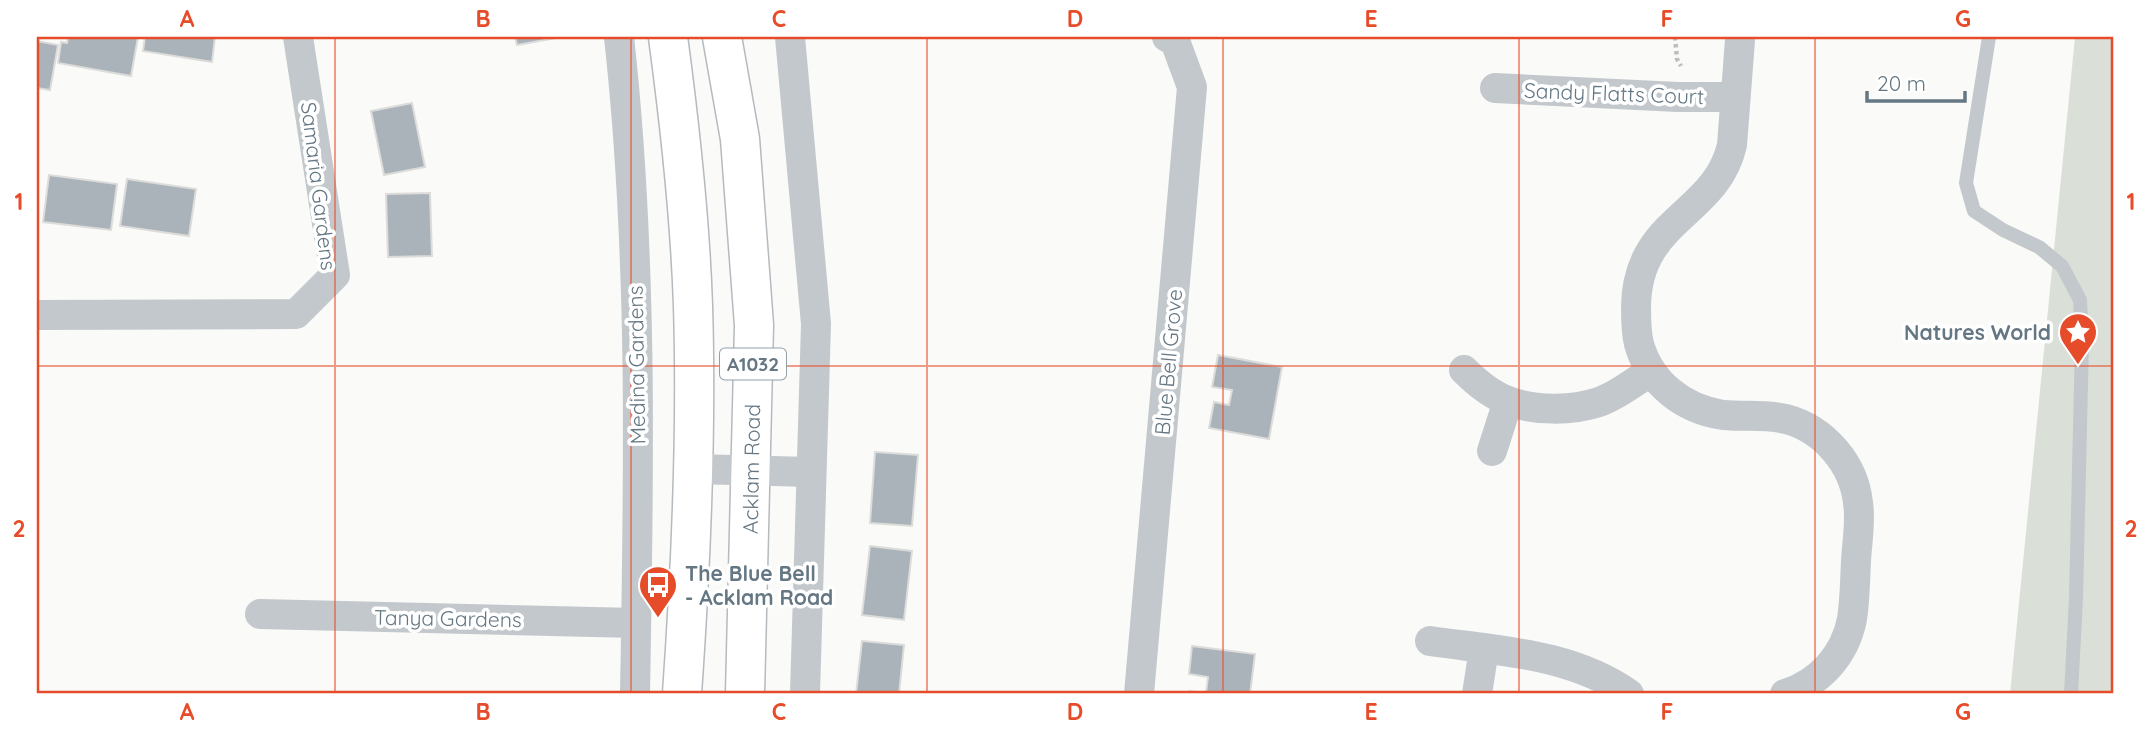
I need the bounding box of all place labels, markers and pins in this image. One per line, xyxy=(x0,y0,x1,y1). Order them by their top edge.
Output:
place icon: Natures World xyxy=(2057,311,2099,366)
place label: Natures World xyxy=(1904,319,2051,345)
place label: The Blue Bell - Acklam Road xyxy=(685,560,833,610)
bus stop icon: The Blue Bell - Acklam Road xyxy=(637,564,679,619)

